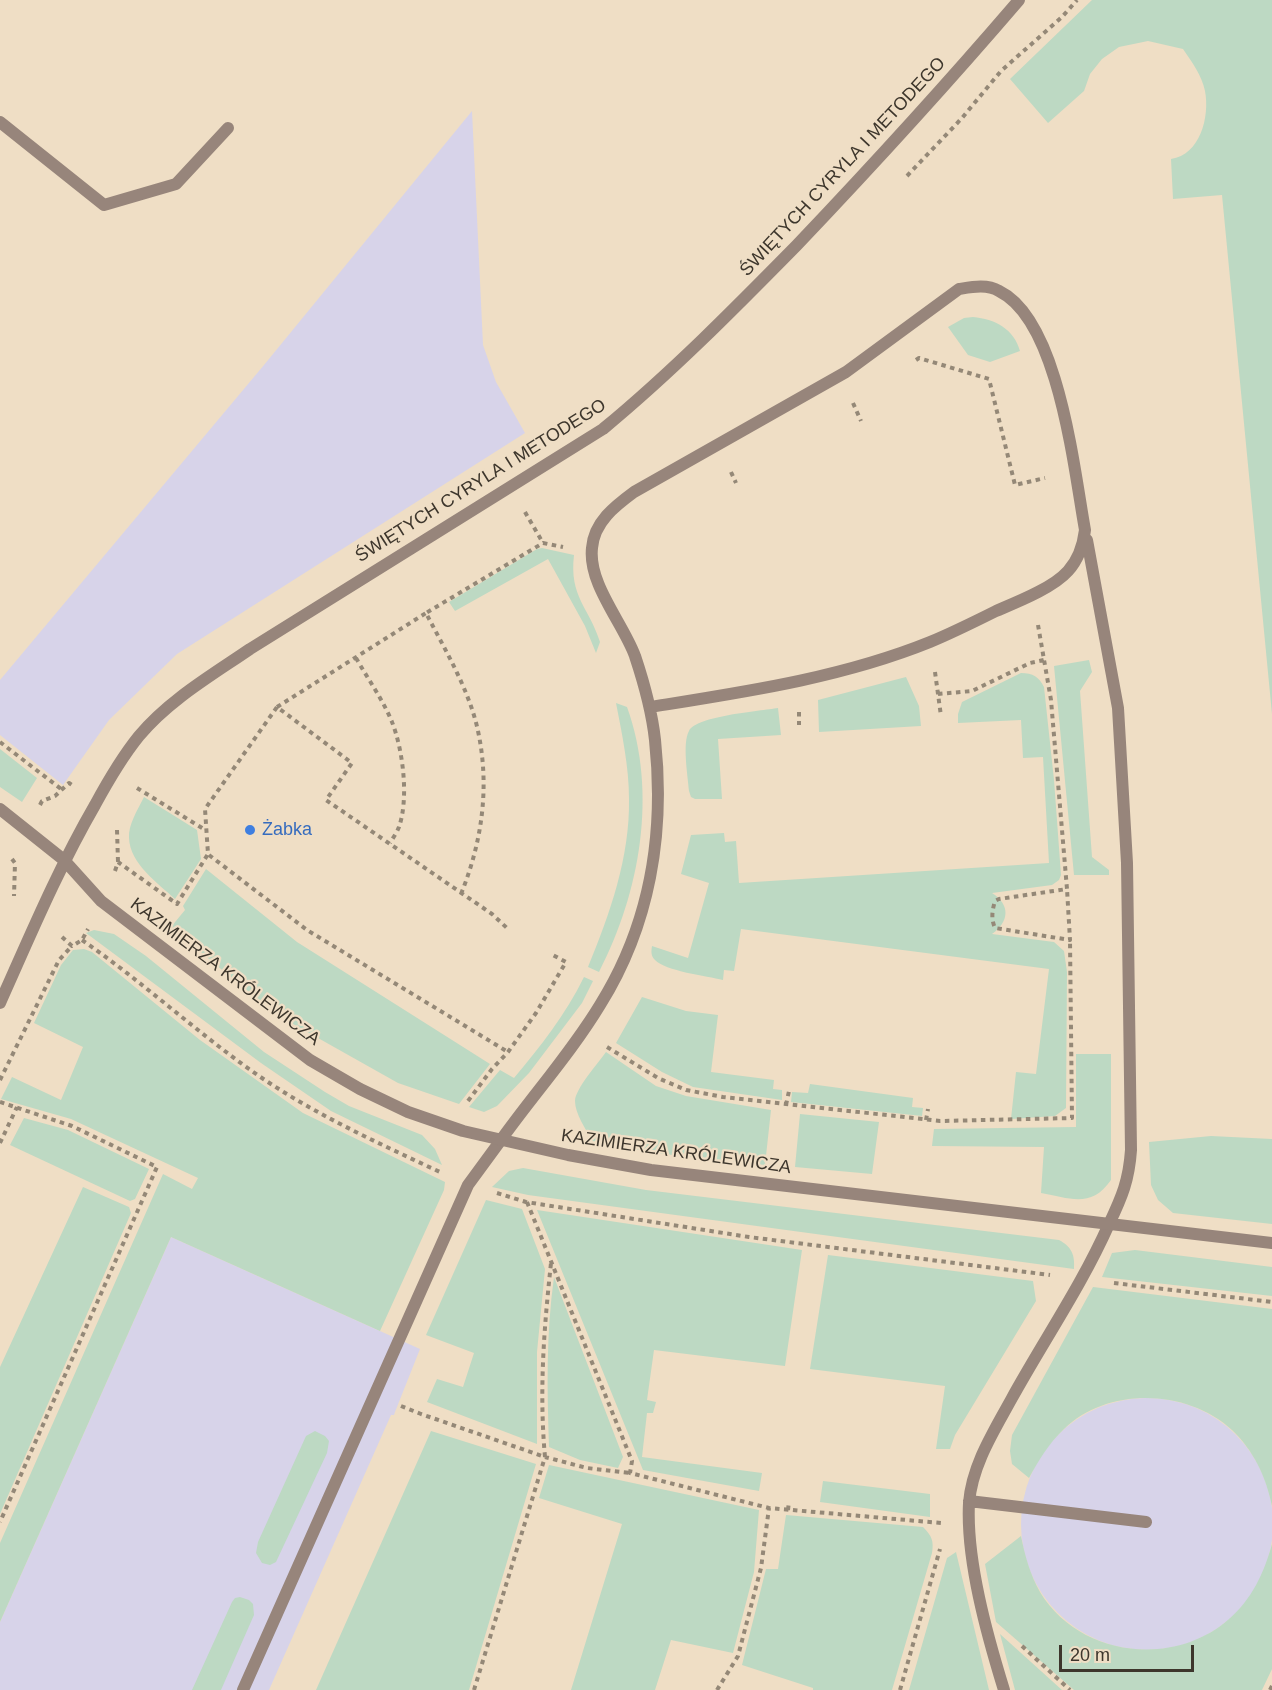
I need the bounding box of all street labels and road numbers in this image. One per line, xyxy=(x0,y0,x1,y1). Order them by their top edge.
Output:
street label: ŚWIĘTYCH CYRYLA I METODEGO xyxy=(736,53,950,281)
street label: ŚWIĘTYCH CYRYLA I METODEGO xyxy=(352,395,610,567)
street label: KAZIMIERZA KRÓLEWICZA xyxy=(126,894,324,1050)
street label: KAZIMIERZA KRÓLEWICZA xyxy=(560,1125,792,1179)

